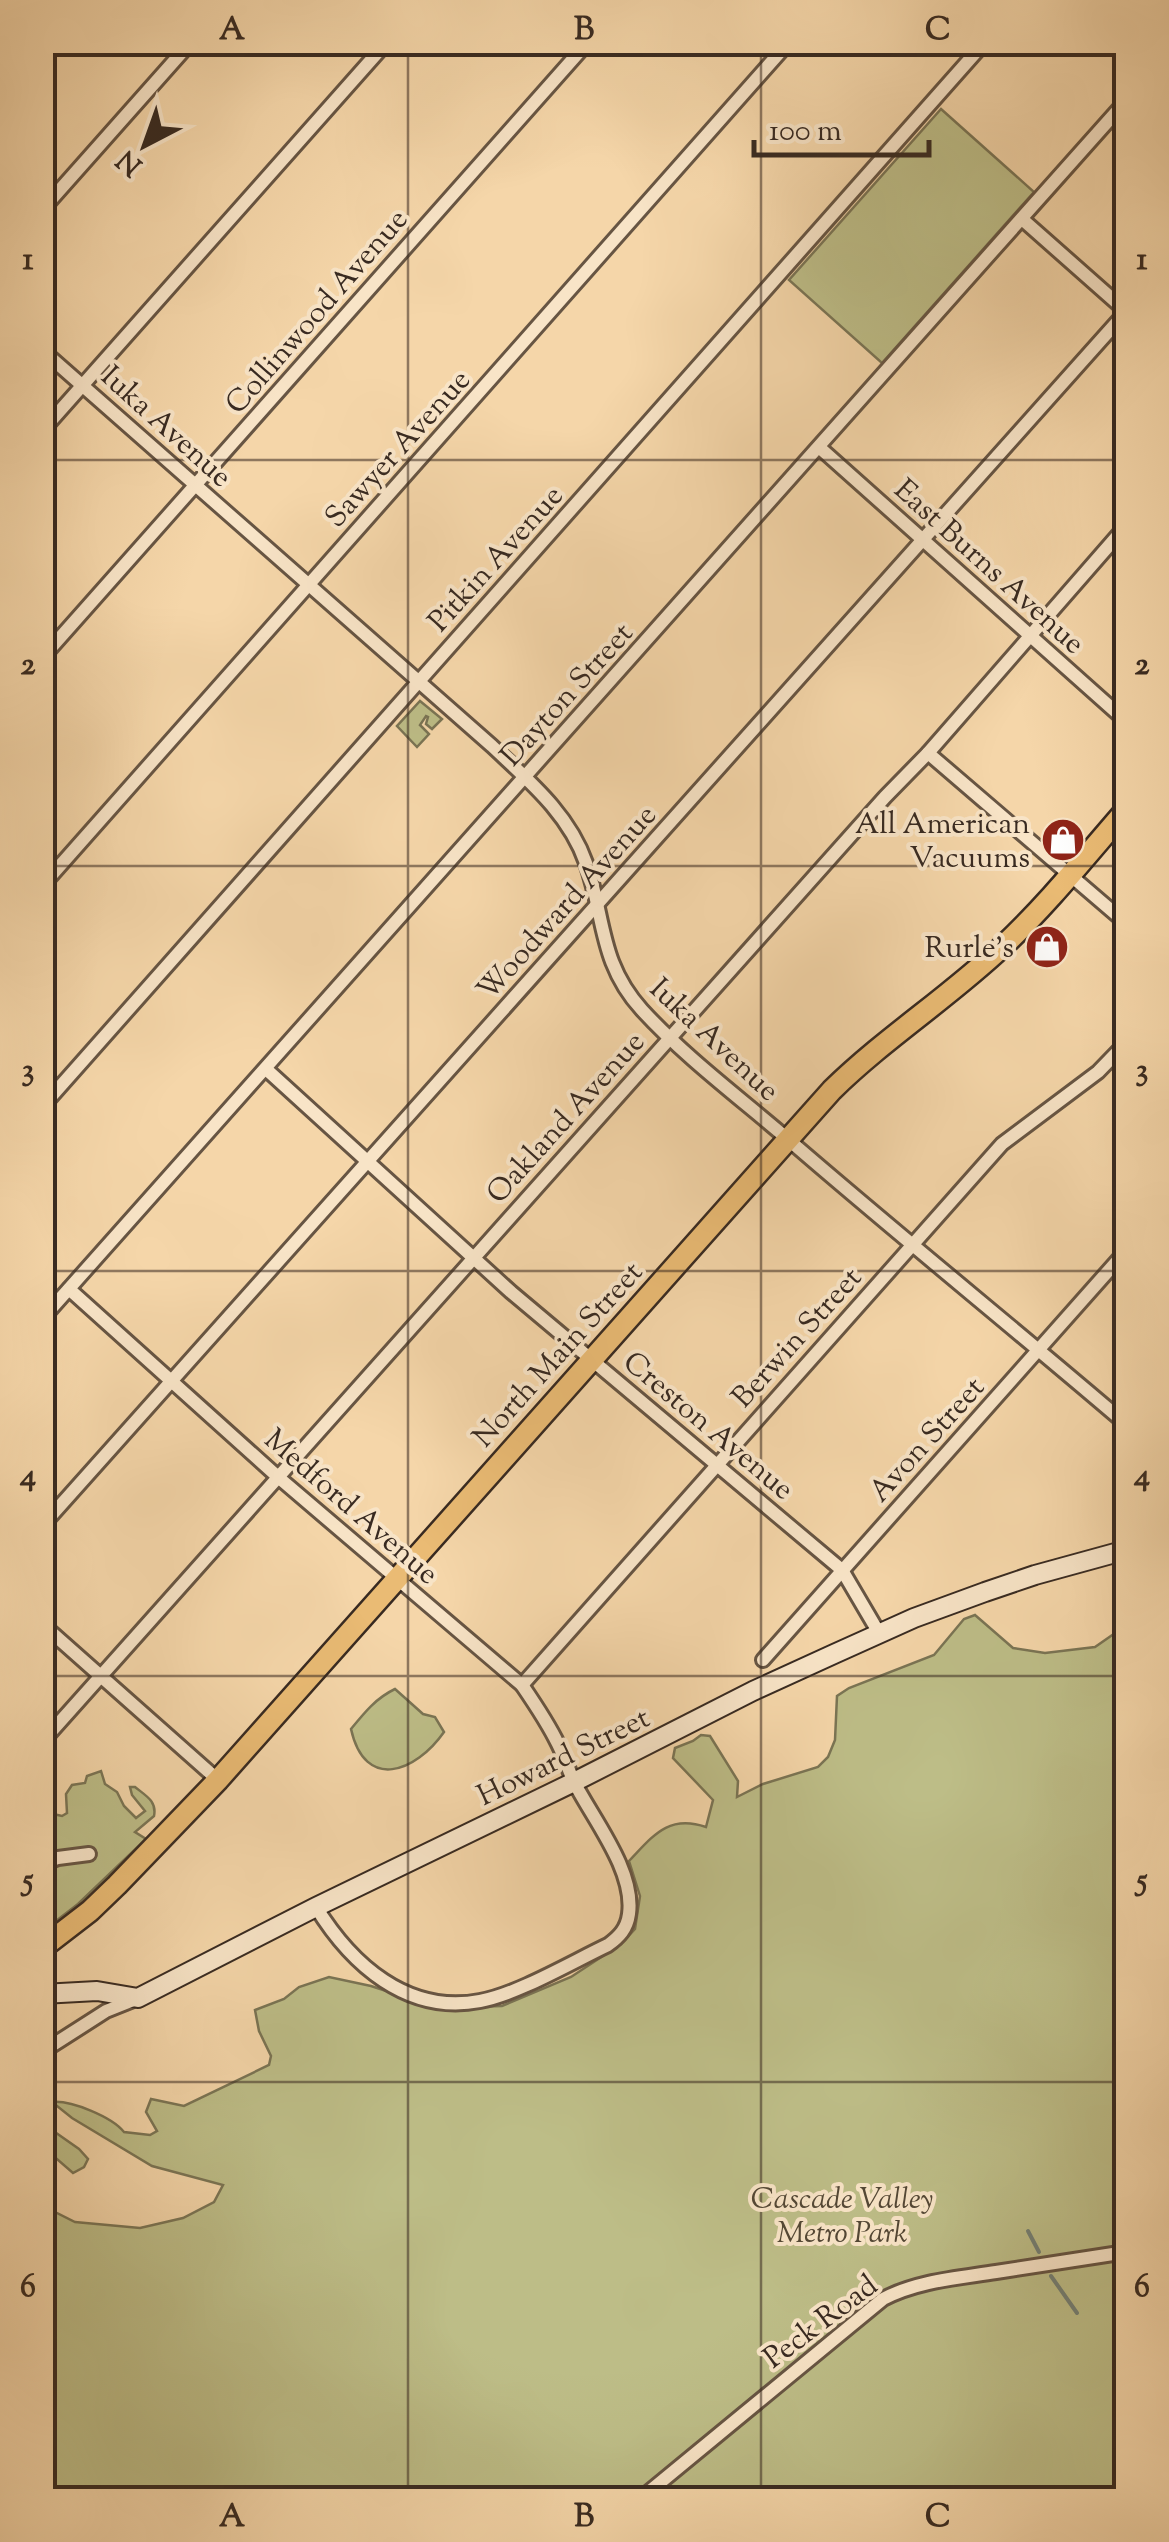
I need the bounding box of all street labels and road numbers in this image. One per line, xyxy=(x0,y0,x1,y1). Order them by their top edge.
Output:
street label: Collinwood Avenue xyxy=(216,201,419,425)
street label: Iuka Avenue xyxy=(90,357,241,499)
street label: Sawyer Avenue xyxy=(316,361,482,538)
street label: East Burns Avenue xyxy=(883,470,1093,665)
street label: Pitkin Avenue xyxy=(419,477,575,643)
street label: Dayton Street xyxy=(492,614,644,777)
street label: Woodward Avenue xyxy=(468,796,668,1011)
street label: Iuka Avenue xyxy=(639,969,788,1112)
street label: Oakland Avenue xyxy=(478,1023,656,1214)
street label: North Main Street xyxy=(464,1253,654,1458)
street label: Berwin Street xyxy=(723,1259,873,1419)
street label: Creston Avenue xyxy=(612,1342,802,1511)
street label: Avon Street xyxy=(860,1368,996,1513)
street label: Medford Avenue xyxy=(254,1420,447,1596)
street label: Howard Street xyxy=(471,1698,658,1819)
street label: Peck Road xyxy=(755,2266,888,2380)

